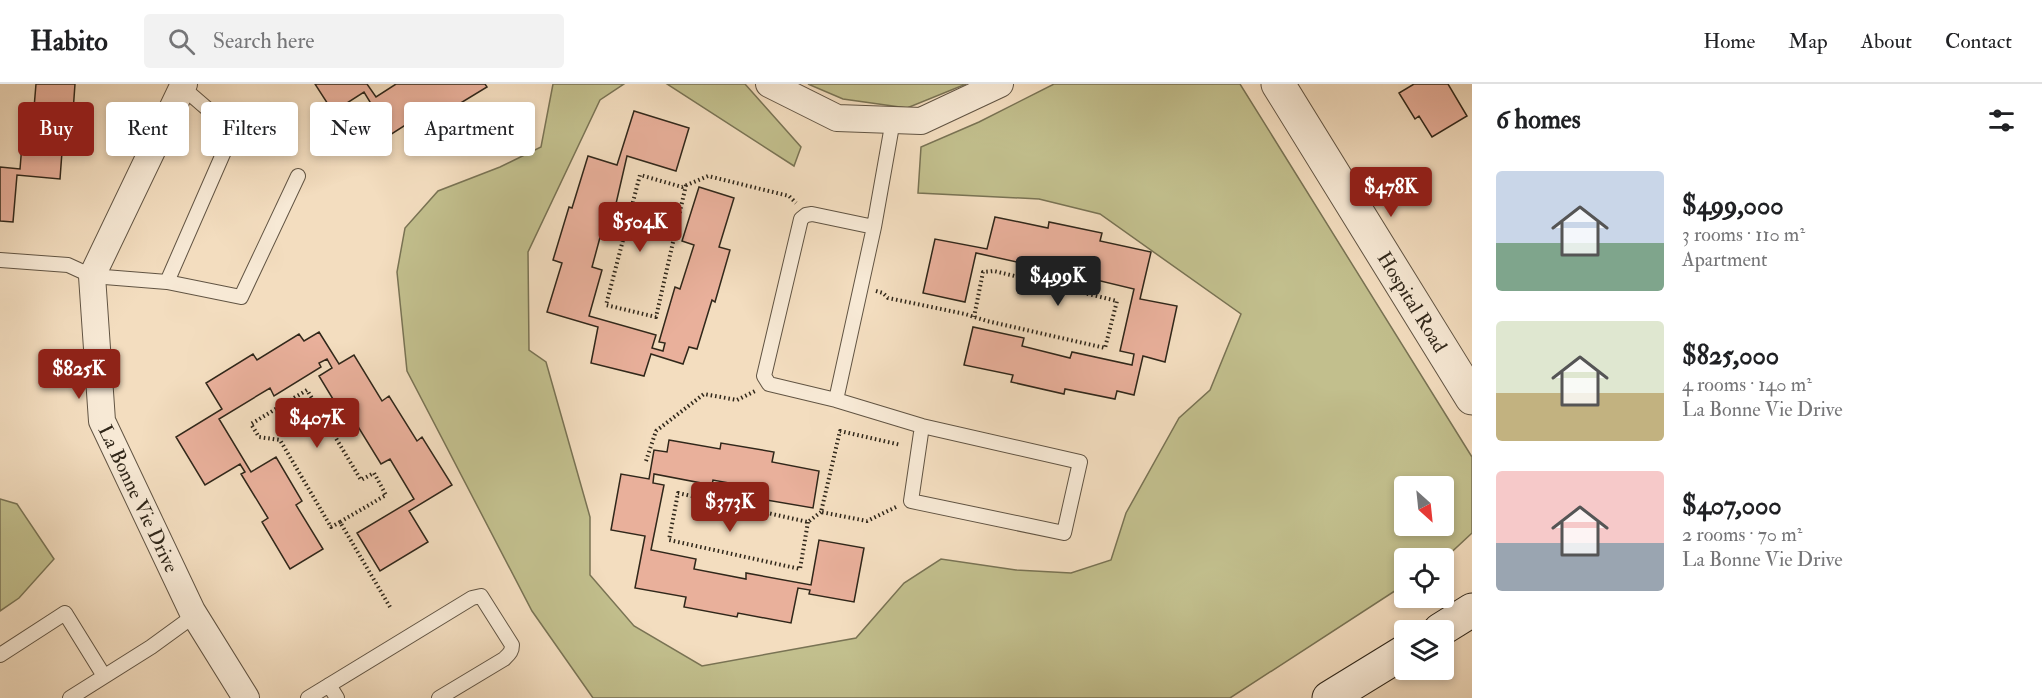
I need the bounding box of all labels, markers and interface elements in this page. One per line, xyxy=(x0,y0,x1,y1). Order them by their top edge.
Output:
search box xyxy=(144,14,564,68)
text: Habito xyxy=(30,24,108,59)
icon: search xyxy=(165,25,198,58)
text: Search here xyxy=(213,27,315,55)
text: Home xyxy=(1703,28,1755,55)
text: Map xyxy=(1788,28,1828,55)
text: About xyxy=(1861,28,1912,55)
text: Contact xyxy=(1945,28,2012,55)
chip: Buy xyxy=(18,102,94,156)
chip: Rent xyxy=(106,102,189,156)
chip: Filters xyxy=(201,102,298,156)
chip: New xyxy=(310,102,392,156)
chip: Apartment xyxy=(404,102,535,156)
text: 6 homes xyxy=(1496,104,1581,136)
icon: filters xyxy=(1985,104,2018,137)
pin: $478K xyxy=(1349,167,1433,218)
text: $478K xyxy=(1364,174,1418,199)
text: $499,000 xyxy=(1682,190,1784,222)
icon: home xyxy=(1544,195,1616,267)
pin: $504K xyxy=(598,202,682,253)
text: $504K xyxy=(613,209,667,234)
text: 3 rooms · 110 m² xyxy=(1682,222,1805,247)
street label: Hospital Road xyxy=(1372,247,1453,357)
text: Apartment xyxy=(1682,247,1767,272)
pin: $499K xyxy=(1016,256,1100,307)
text: $499K xyxy=(1030,263,1086,288)
text: $825,000 xyxy=(1682,340,1779,372)
icon: home xyxy=(1544,345,1616,417)
pin: $825K xyxy=(37,349,121,400)
text: $825K xyxy=(52,356,106,381)
text: 4 rooms · 140 m² xyxy=(1682,372,1812,397)
text: La Bonne Vie Drive xyxy=(1682,397,1843,422)
pin: $407K xyxy=(275,398,359,449)
text: $407K xyxy=(289,405,345,430)
street label: La Bonne Vie Drive xyxy=(93,421,184,576)
north arrow xyxy=(1394,476,1454,536)
map controls xyxy=(1394,476,1454,680)
pin: $373K xyxy=(688,482,772,533)
text: $373K xyxy=(705,489,755,514)
text: $407,000 xyxy=(1682,490,1782,522)
icon: home xyxy=(1544,495,1616,567)
text: 2 rooms · 70 m² xyxy=(1682,522,1802,547)
text: La Bonne Vie Drive xyxy=(1682,547,1843,572)
button: locate xyxy=(1394,548,1454,608)
button: layers xyxy=(1394,620,1454,680)

